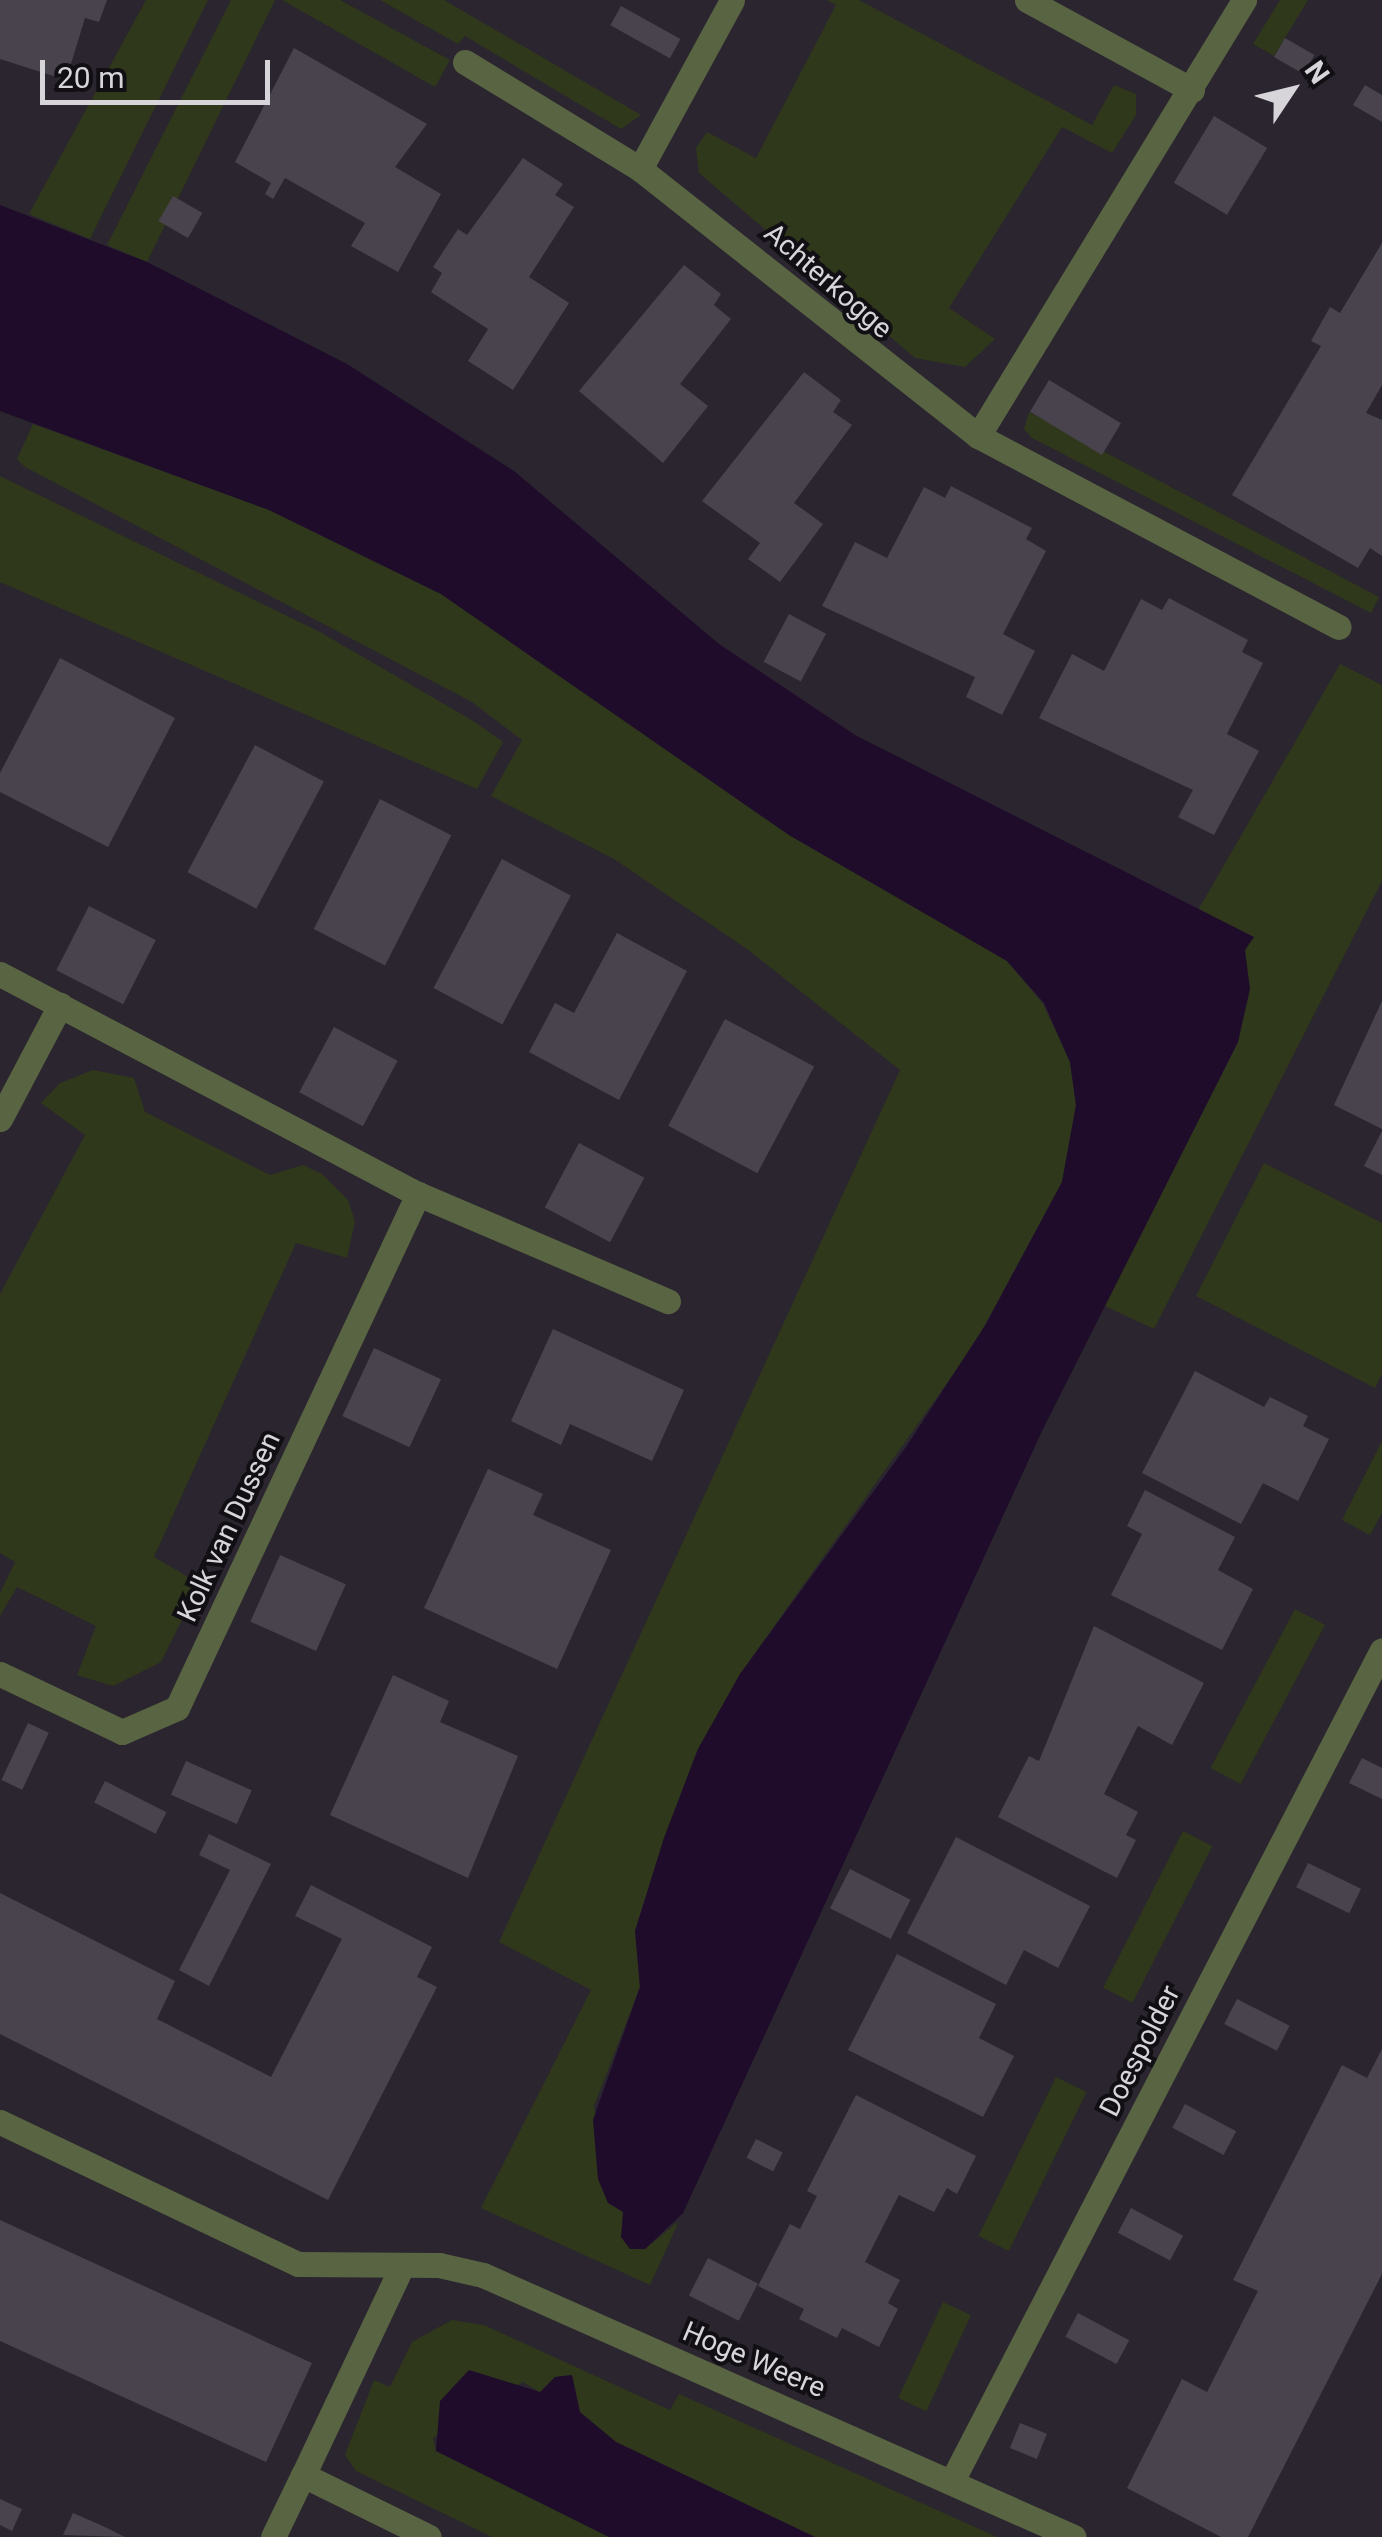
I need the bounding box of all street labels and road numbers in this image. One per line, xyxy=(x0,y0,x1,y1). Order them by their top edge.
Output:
street label: Achterkogge xyxy=(757,216,899,346)
street label: Kolk van Dussen xyxy=(170,1427,288,1627)
street label: Doespolder xyxy=(1093,1980,1187,2122)
street label: Hoge Weere xyxy=(678,2315,830,2405)

